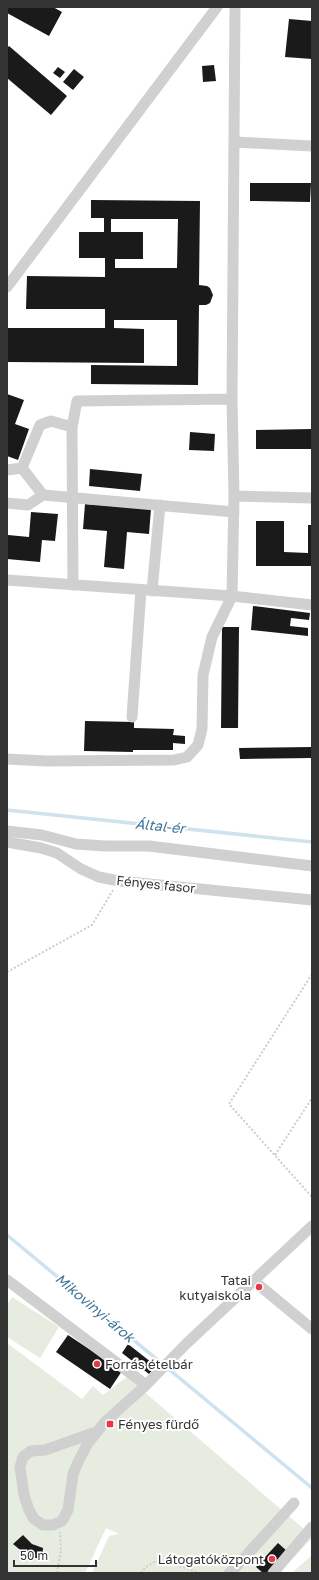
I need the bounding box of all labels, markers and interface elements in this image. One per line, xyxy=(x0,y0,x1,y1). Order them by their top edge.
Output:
water label: Által-ér xyxy=(134,814,188,837)
street label: Fényes fasor xyxy=(116,872,196,896)
water label: Mikovinyi-árok xyxy=(52,1270,140,1347)
place label: Tatai kutyaiskola xyxy=(179,1272,251,1303)
marker: Tatai kutyaiskola xyxy=(254,1282,264,1292)
place label: Forrás ételbár xyxy=(105,1356,193,1372)
marker: Forrás ételbár xyxy=(92,1359,102,1369)
place label: Fényes fürdő xyxy=(118,1416,199,1432)
marker: Fényes fürdő xyxy=(105,1419,115,1429)
scale bar xyxy=(14,1542,96,1568)
text: 50 m xyxy=(20,1548,48,1563)
place label: Látogatóközpont xyxy=(158,1551,264,1567)
marker: Látogatóközpont xyxy=(267,1554,277,1564)

